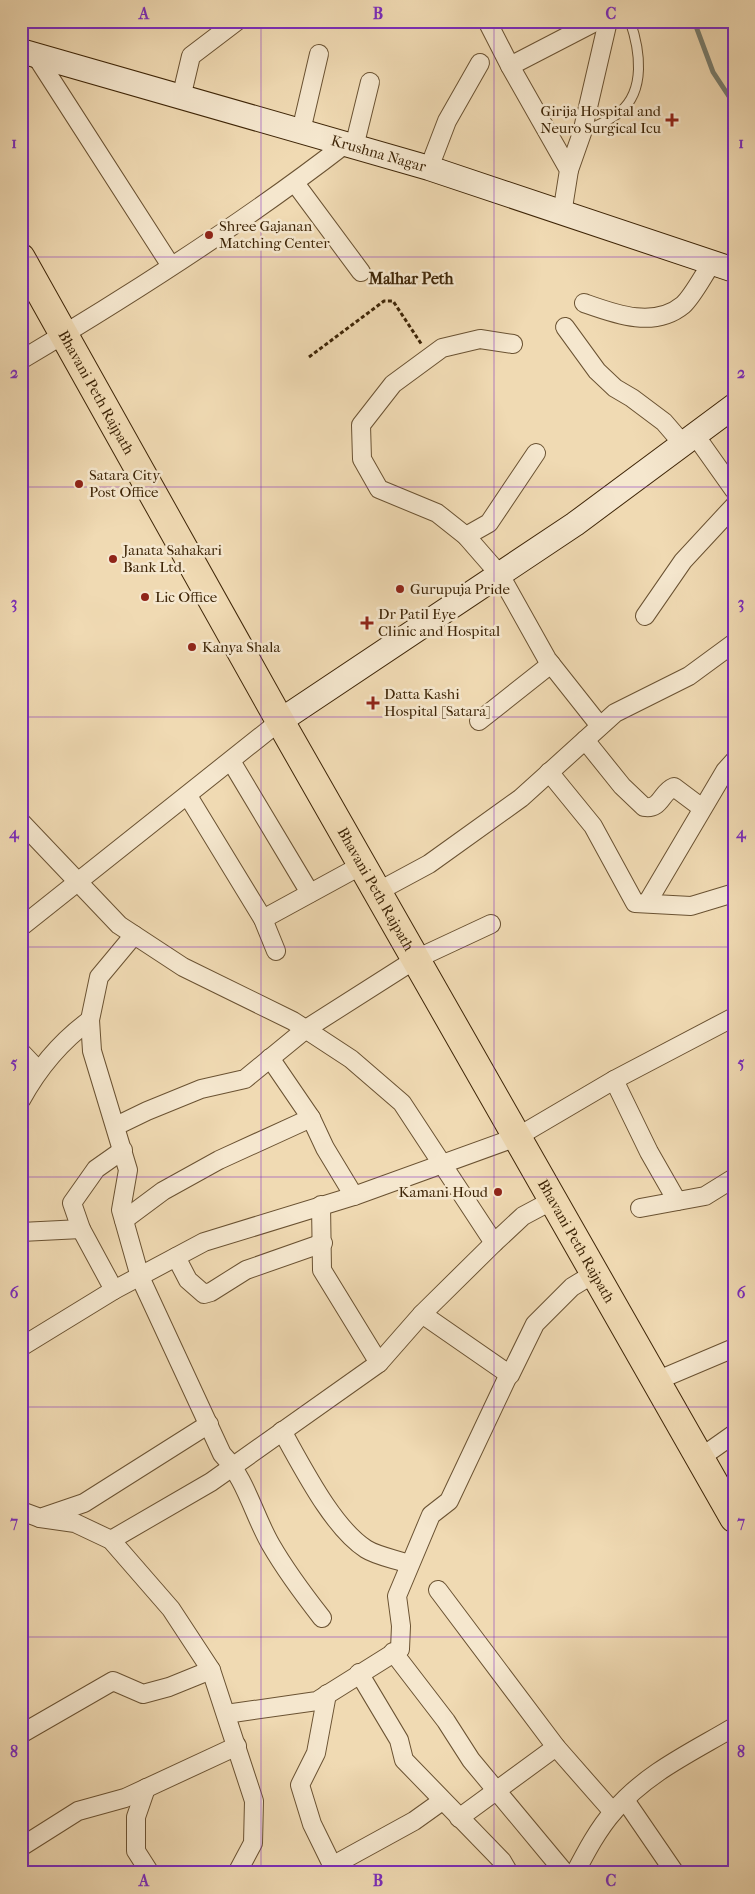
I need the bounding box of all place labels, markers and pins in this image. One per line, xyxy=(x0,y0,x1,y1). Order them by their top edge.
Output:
place label: Girija Hospital and Neuro Surgical Icu xyxy=(540,102,662,137)
marker: Girija Hospital and Neuro Surgical Icu xyxy=(665,113,679,127)
place label: Shree Gajanan Matching Center xyxy=(219,217,330,252)
marker: Shree Gajanan Matching Center xyxy=(203,229,215,241)
place label: Satara City Post Office xyxy=(89,466,161,501)
marker: Satara City Post Office xyxy=(73,478,85,490)
place label: Janata Sahakari Bank Ltd. xyxy=(122,541,222,576)
marker: Janata Sahakari Bank Ltd. xyxy=(107,553,119,565)
place label: Gurupuja Pride xyxy=(410,580,510,598)
marker: Gurupuja Pride xyxy=(394,583,406,595)
place label: Lic Office xyxy=(155,588,218,606)
marker: Lic Office xyxy=(139,591,151,603)
place label: Dr Patil Eye Clinic and Hospital xyxy=(378,605,500,640)
marker: Dr Patil Eye Clinic and Hospital xyxy=(360,616,374,630)
place label: Kanya Shala xyxy=(202,638,281,656)
marker: Kanya Shala xyxy=(186,641,198,653)
place label: Datta Kashi Hospital [Satara] xyxy=(384,685,491,720)
marker: Datta Kashi Hospital [Satara] xyxy=(366,696,380,710)
place label: Kamani Houd xyxy=(398,1183,489,1201)
marker: Kamani Houd xyxy=(492,1186,504,1198)

